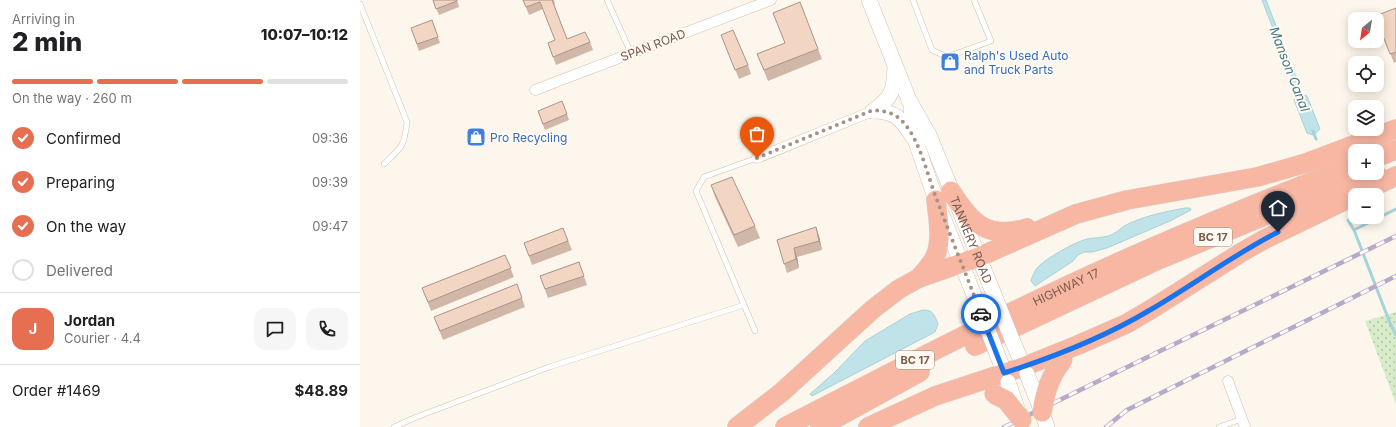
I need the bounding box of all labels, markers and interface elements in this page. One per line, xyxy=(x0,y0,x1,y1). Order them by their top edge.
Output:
text: Arriving in xyxy=(12,11,75,27)
north arrow xyxy=(1348,12,1384,48)
map controls xyxy=(1348,12,1384,224)
water label: Manson Canal xyxy=(1266,24,1314,115)
text: 10:07–10:12 xyxy=(261,25,348,44)
text: 2 min xyxy=(12,26,82,57)
street label: SPAN ROAD xyxy=(618,26,688,64)
place label: Ralph's Used Auto and Truck Parts xyxy=(964,48,1068,77)
shop icon: Ralph's Used Auto and Truck Parts xyxy=(939,51,961,73)
button: locate xyxy=(1348,56,1384,92)
text: On the way · 260 m xyxy=(12,90,132,106)
button: layers xyxy=(1348,100,1384,136)
pin xyxy=(740,117,774,158)
icon: bag xyxy=(746,123,768,145)
shop icon: Pro Recycling xyxy=(465,126,487,148)
icon: check xyxy=(12,127,34,149)
text: Confirmed xyxy=(46,129,121,148)
text: 09:36 xyxy=(312,130,348,146)
place label: Pro Recycling xyxy=(490,130,567,145)
button: + xyxy=(1348,144,1384,180)
icon: check xyxy=(12,171,34,193)
text: Preparing xyxy=(46,173,115,192)
text: 09:39 xyxy=(312,174,348,190)
button: − xyxy=(1348,188,1384,224)
pin xyxy=(1261,191,1295,232)
street label: TANNERY ROAD xyxy=(947,194,996,285)
icon: home xyxy=(1267,197,1289,219)
icon: check xyxy=(12,215,34,237)
text: On the way xyxy=(46,217,126,236)
text: 09:47 xyxy=(312,218,348,234)
road number: BC 17 xyxy=(1194,228,1232,246)
text: Delivered xyxy=(46,261,113,280)
street label: HIGHWAY 17 xyxy=(1030,264,1102,309)
courier xyxy=(961,294,1001,334)
icon: car xyxy=(970,303,992,325)
button: chat xyxy=(254,308,296,350)
button: phone xyxy=(306,308,348,350)
text: Jordan xyxy=(64,311,115,330)
text: J xyxy=(29,319,37,338)
text: Courier · 4.4 xyxy=(64,330,141,346)
road number: BC 17 xyxy=(896,351,934,369)
text: Order #1469 xyxy=(12,381,101,400)
text: $48.89 xyxy=(294,381,348,400)

